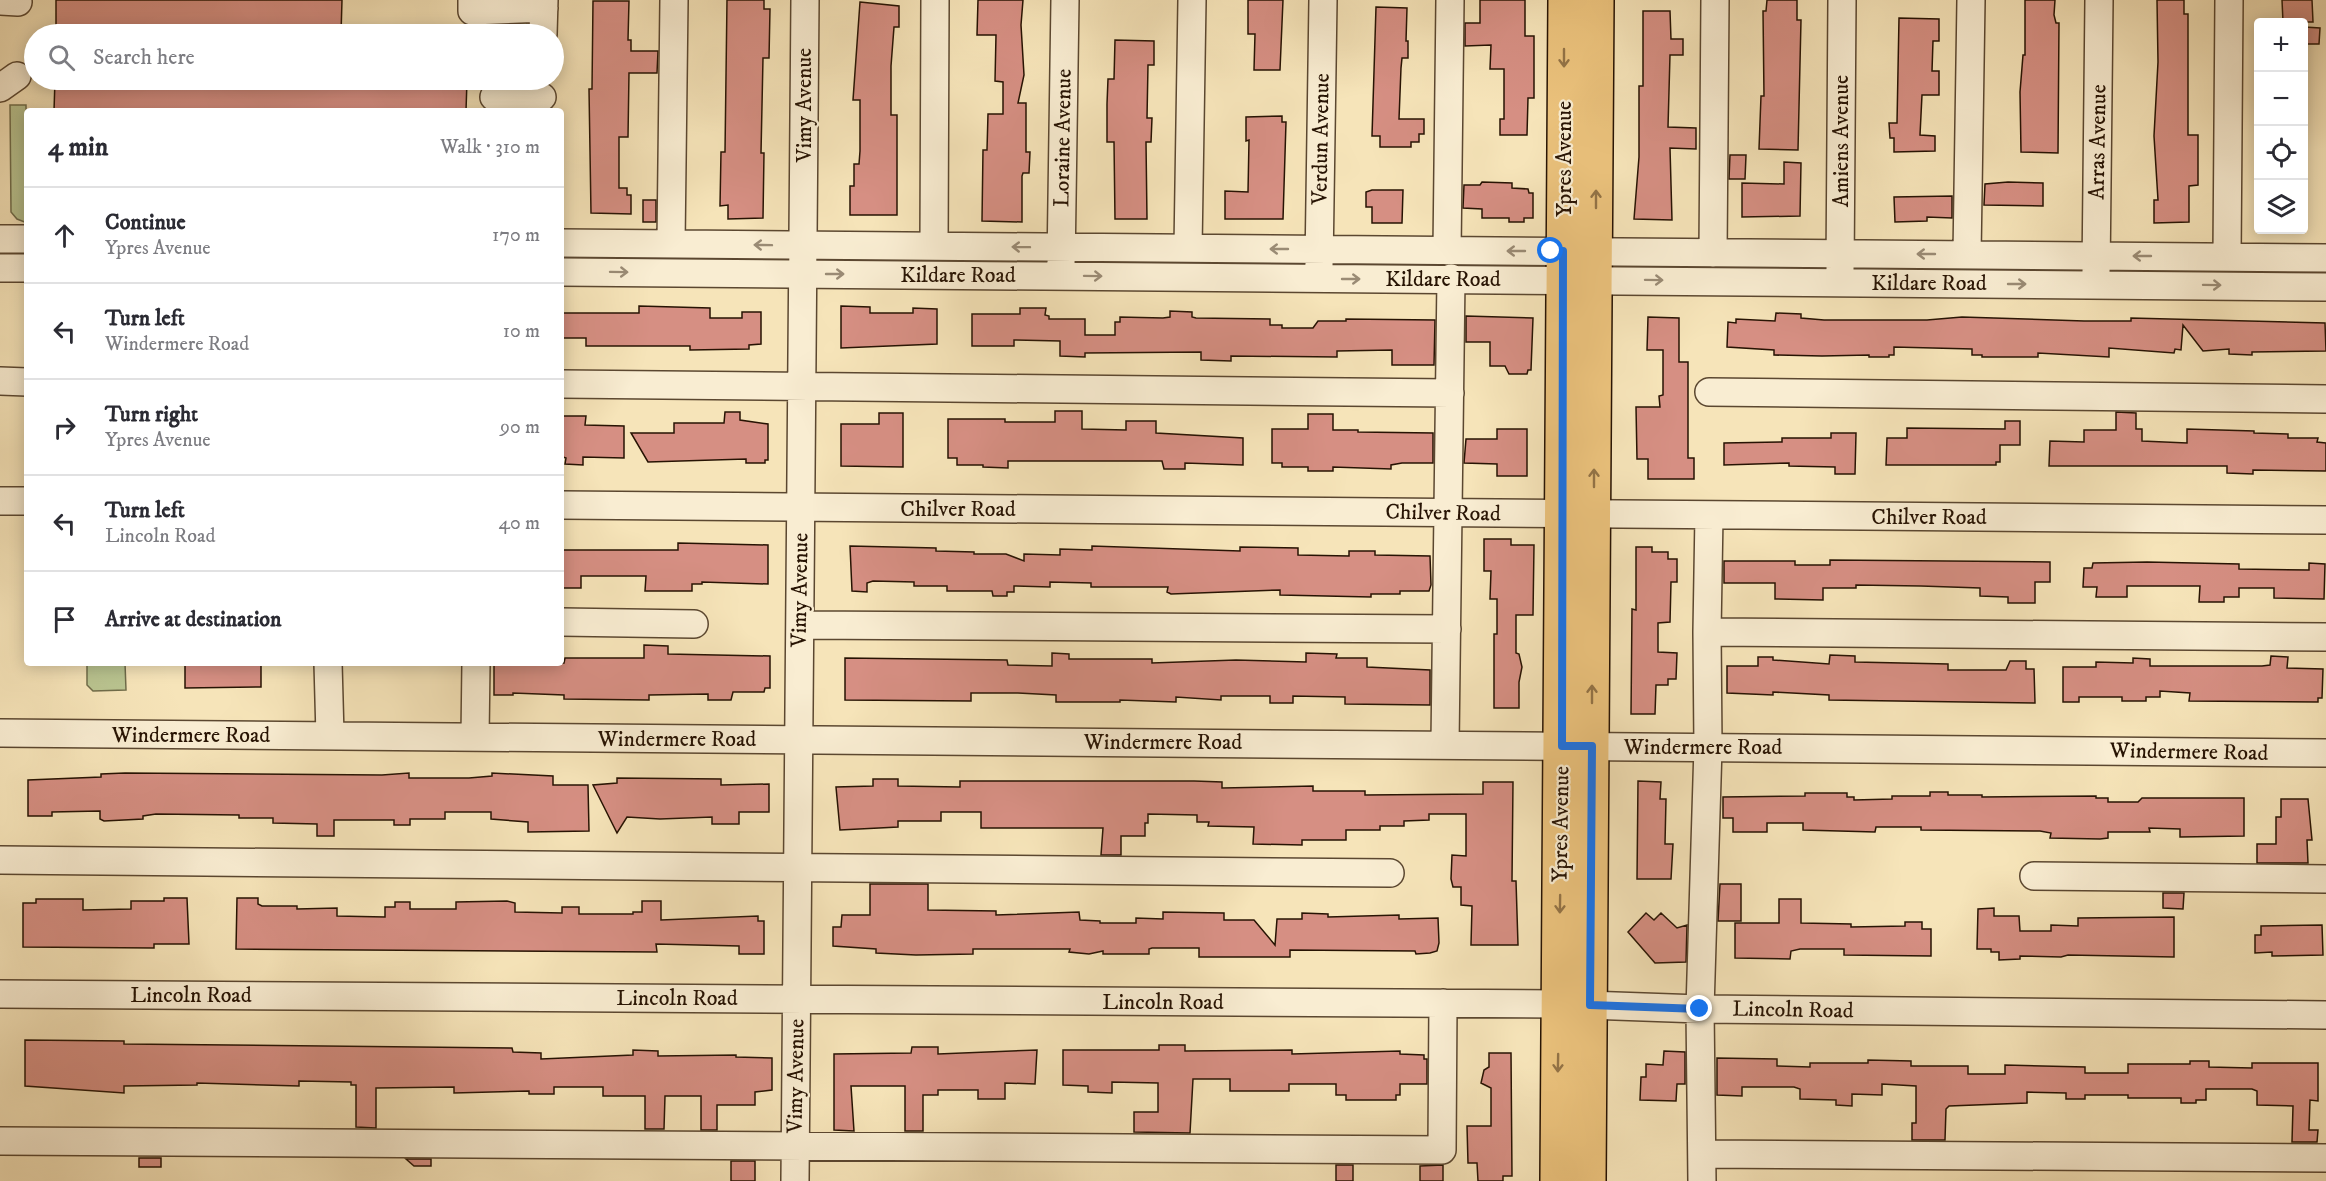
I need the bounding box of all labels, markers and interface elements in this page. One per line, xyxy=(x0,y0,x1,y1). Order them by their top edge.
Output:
map controls xyxy=(2254,18,2308,234)
button: + xyxy=(2254,18,2308,72)
search box xyxy=(24,24,564,90)
icon: search xyxy=(45,41,78,74)
text: Search here xyxy=(93,44,195,71)
street label: Vimy Avenue xyxy=(791,48,818,163)
one-way arrow xyxy=(1559,48,1570,68)
street label: Loraine Avenue xyxy=(1048,69,1078,207)
button: − xyxy=(2254,72,2308,126)
street label: Verdun Avenue xyxy=(1306,73,1336,206)
street label: Amiens Avenue xyxy=(1828,75,1855,207)
street label: Arras Avenue xyxy=(2083,84,2113,200)
street label: Ypres Avenue xyxy=(1551,101,1578,217)
button: locate xyxy=(2254,126,2308,180)
text: 4 min xyxy=(48,131,108,164)
text: Walk · 310 m xyxy=(440,135,540,160)
button: layers xyxy=(2254,180,2308,234)
one-way arrow xyxy=(1590,189,1602,209)
text: Continue xyxy=(105,209,186,236)
icon: ahead xyxy=(48,219,81,252)
text: 170 m xyxy=(492,223,540,248)
text: Ypres Avenue xyxy=(105,236,211,261)
route start xyxy=(1537,237,1563,263)
one-way arrow xyxy=(753,239,773,250)
one-way arrow xyxy=(1011,241,1031,253)
one-way arrow xyxy=(1269,243,1289,255)
one-way arrow xyxy=(1506,245,1526,257)
one-way arrow xyxy=(1916,248,1936,260)
one-way arrow xyxy=(2132,250,2152,262)
street label: Kildare Road xyxy=(900,262,1016,289)
one-way arrow xyxy=(609,266,629,278)
street label: Kildare Road xyxy=(1385,266,1501,293)
one-way arrow xyxy=(825,269,845,280)
one-way arrow xyxy=(1083,270,1103,282)
street label: Kildare Road xyxy=(1871,270,1987,297)
one-way arrow xyxy=(1341,273,1361,285)
one-way arrow xyxy=(1643,274,1663,286)
one-way arrow xyxy=(2006,278,2026,290)
one-way arrow xyxy=(2201,280,2221,291)
text: Turn left xyxy=(105,305,185,332)
icon: left xyxy=(48,315,81,348)
text: 10 m xyxy=(503,319,540,344)
text: Windermere Road xyxy=(105,332,249,357)
text: Turn right xyxy=(105,401,198,428)
icon: right xyxy=(48,411,81,444)
text: 90 m xyxy=(500,415,540,440)
text: Ypres Avenue xyxy=(105,428,211,453)
one-way arrow xyxy=(1588,468,1600,488)
street label: Chilver Road xyxy=(900,496,1016,523)
text: Turn left xyxy=(105,497,185,524)
street label: Chilver Road xyxy=(1385,498,1501,528)
street label: Chilver Road xyxy=(1871,504,1987,531)
icon: left xyxy=(48,507,81,540)
text: 40 m xyxy=(498,511,540,536)
text: Lincoln Road xyxy=(105,524,215,549)
street label: Vimy Avenue xyxy=(785,533,814,648)
icon: arrive xyxy=(48,603,81,636)
text: Arrive at destination xyxy=(105,606,282,633)
one-way arrow xyxy=(1586,684,1598,704)
street label: Windermere Road xyxy=(111,722,270,749)
street label: Windermere Road xyxy=(597,726,756,753)
street label: Windermere Road xyxy=(1083,729,1242,756)
street label: Windermere Road xyxy=(1623,734,1782,761)
street label: Windermere Road xyxy=(2108,737,2269,767)
street label: Ypres Avenue xyxy=(1546,766,1576,882)
one-way arrow xyxy=(1554,894,1566,914)
street label: Lincoln Road xyxy=(130,982,252,1009)
street label: Lincoln Road xyxy=(616,985,738,1012)
street label: Lincoln Road xyxy=(1102,989,1224,1016)
route end xyxy=(1686,995,1712,1021)
street label: Lincoln Road xyxy=(1732,995,1854,1025)
street label: Vimy Avenue xyxy=(781,1019,810,1134)
one-way arrow xyxy=(1553,1052,1564,1072)

